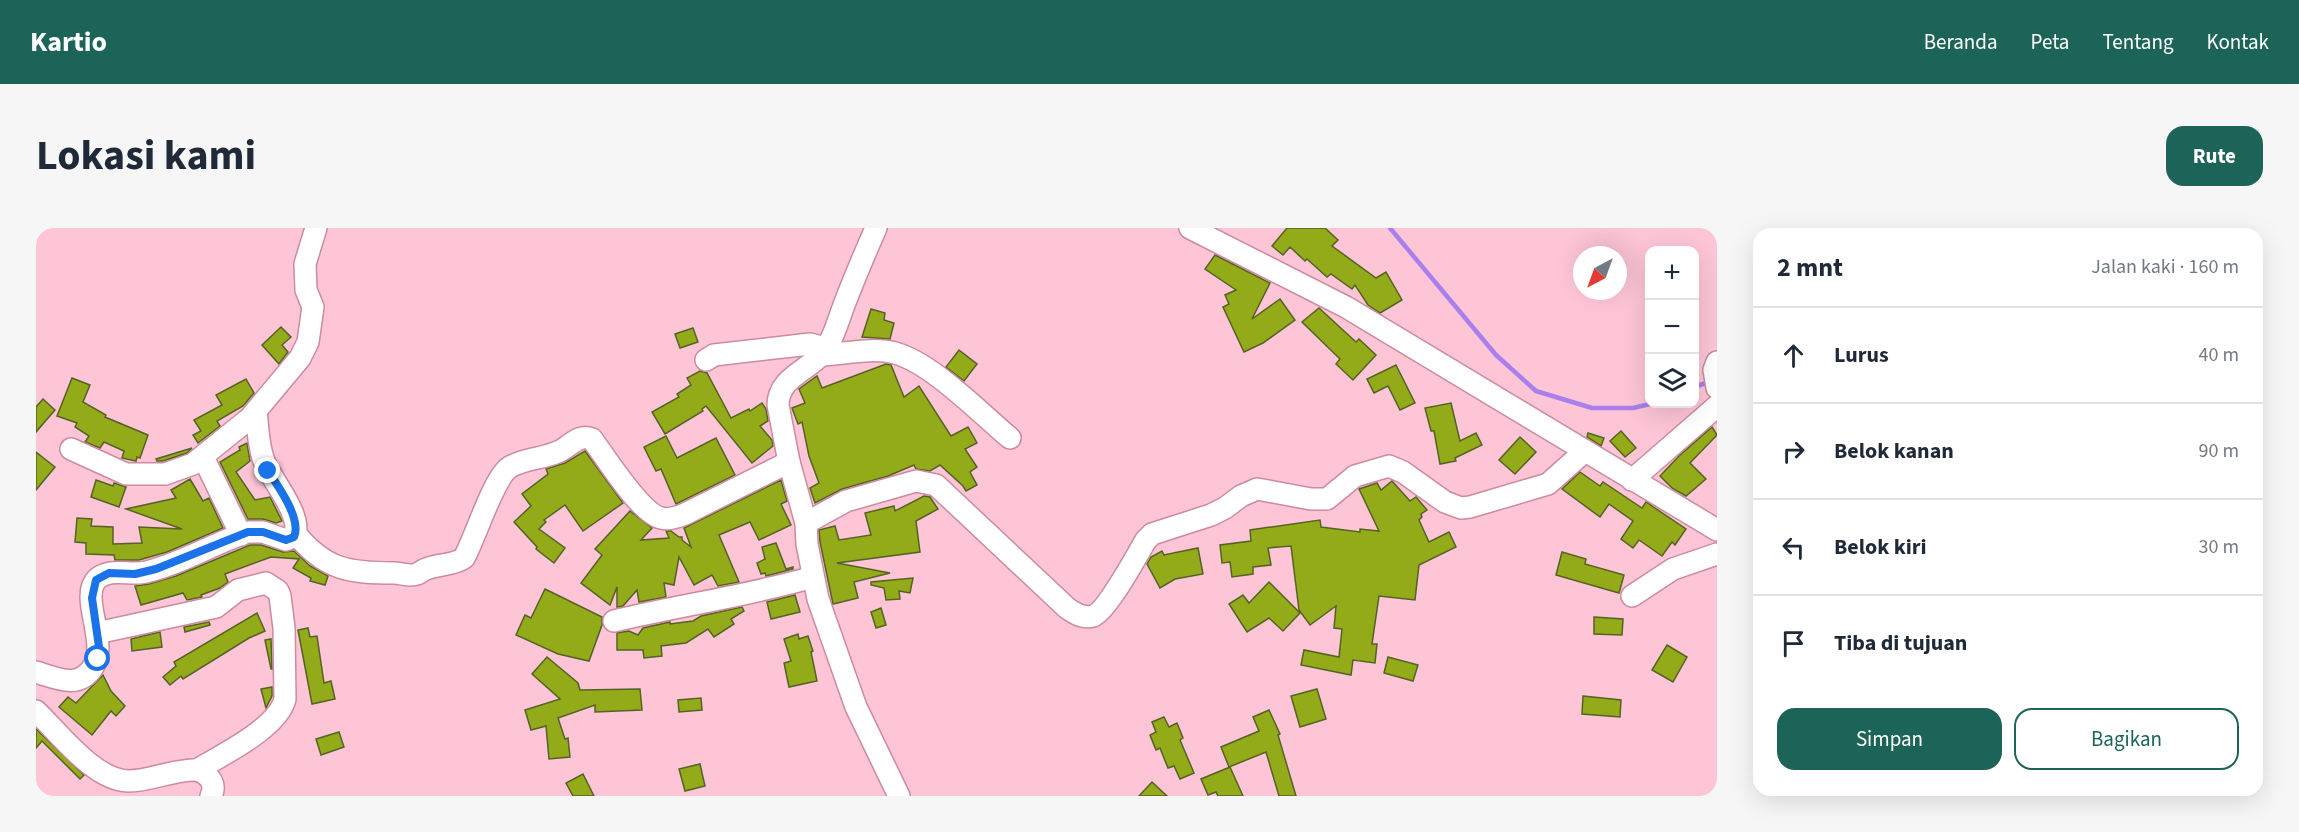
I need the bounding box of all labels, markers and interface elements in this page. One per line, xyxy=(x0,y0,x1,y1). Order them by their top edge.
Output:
text: Kartio xyxy=(30,22,107,62)
text: Beranda xyxy=(1924,27,1998,57)
text: Peta xyxy=(2031,27,2069,57)
text: Tentang xyxy=(2102,27,2173,57)
text: Kontak xyxy=(2206,27,2269,57)
text: Lokasi kami xyxy=(36,126,256,186)
button: Rute xyxy=(2166,126,2263,186)
north arrow xyxy=(1573,246,1627,300)
map controls xyxy=(1645,246,1699,408)
button: + xyxy=(1645,246,1699,300)
text: 2 mnt xyxy=(1777,249,1843,286)
text: Jalan kaki · 160 m xyxy=(2091,253,2239,281)
button: − xyxy=(1645,300,1699,354)
icon: ahead xyxy=(1777,339,1810,372)
text: Lurus xyxy=(1834,339,1889,371)
text: 40 m xyxy=(2199,341,2239,369)
button: layers xyxy=(1645,354,1699,408)
icon: right xyxy=(1777,435,1810,468)
text: Belok kanan xyxy=(1834,435,1954,467)
text: 90 m xyxy=(2199,437,2239,465)
route end xyxy=(254,457,280,483)
icon: left xyxy=(1777,531,1810,564)
text: Belok kiri xyxy=(1834,531,1927,563)
text: 30 m xyxy=(2199,533,2239,561)
icon: arrive xyxy=(1777,627,1810,660)
text: Tiba di tujuan xyxy=(1834,627,1967,659)
route start xyxy=(84,645,110,671)
button: Simpan xyxy=(1777,708,2002,770)
button: Bagikan xyxy=(2014,708,2239,770)

